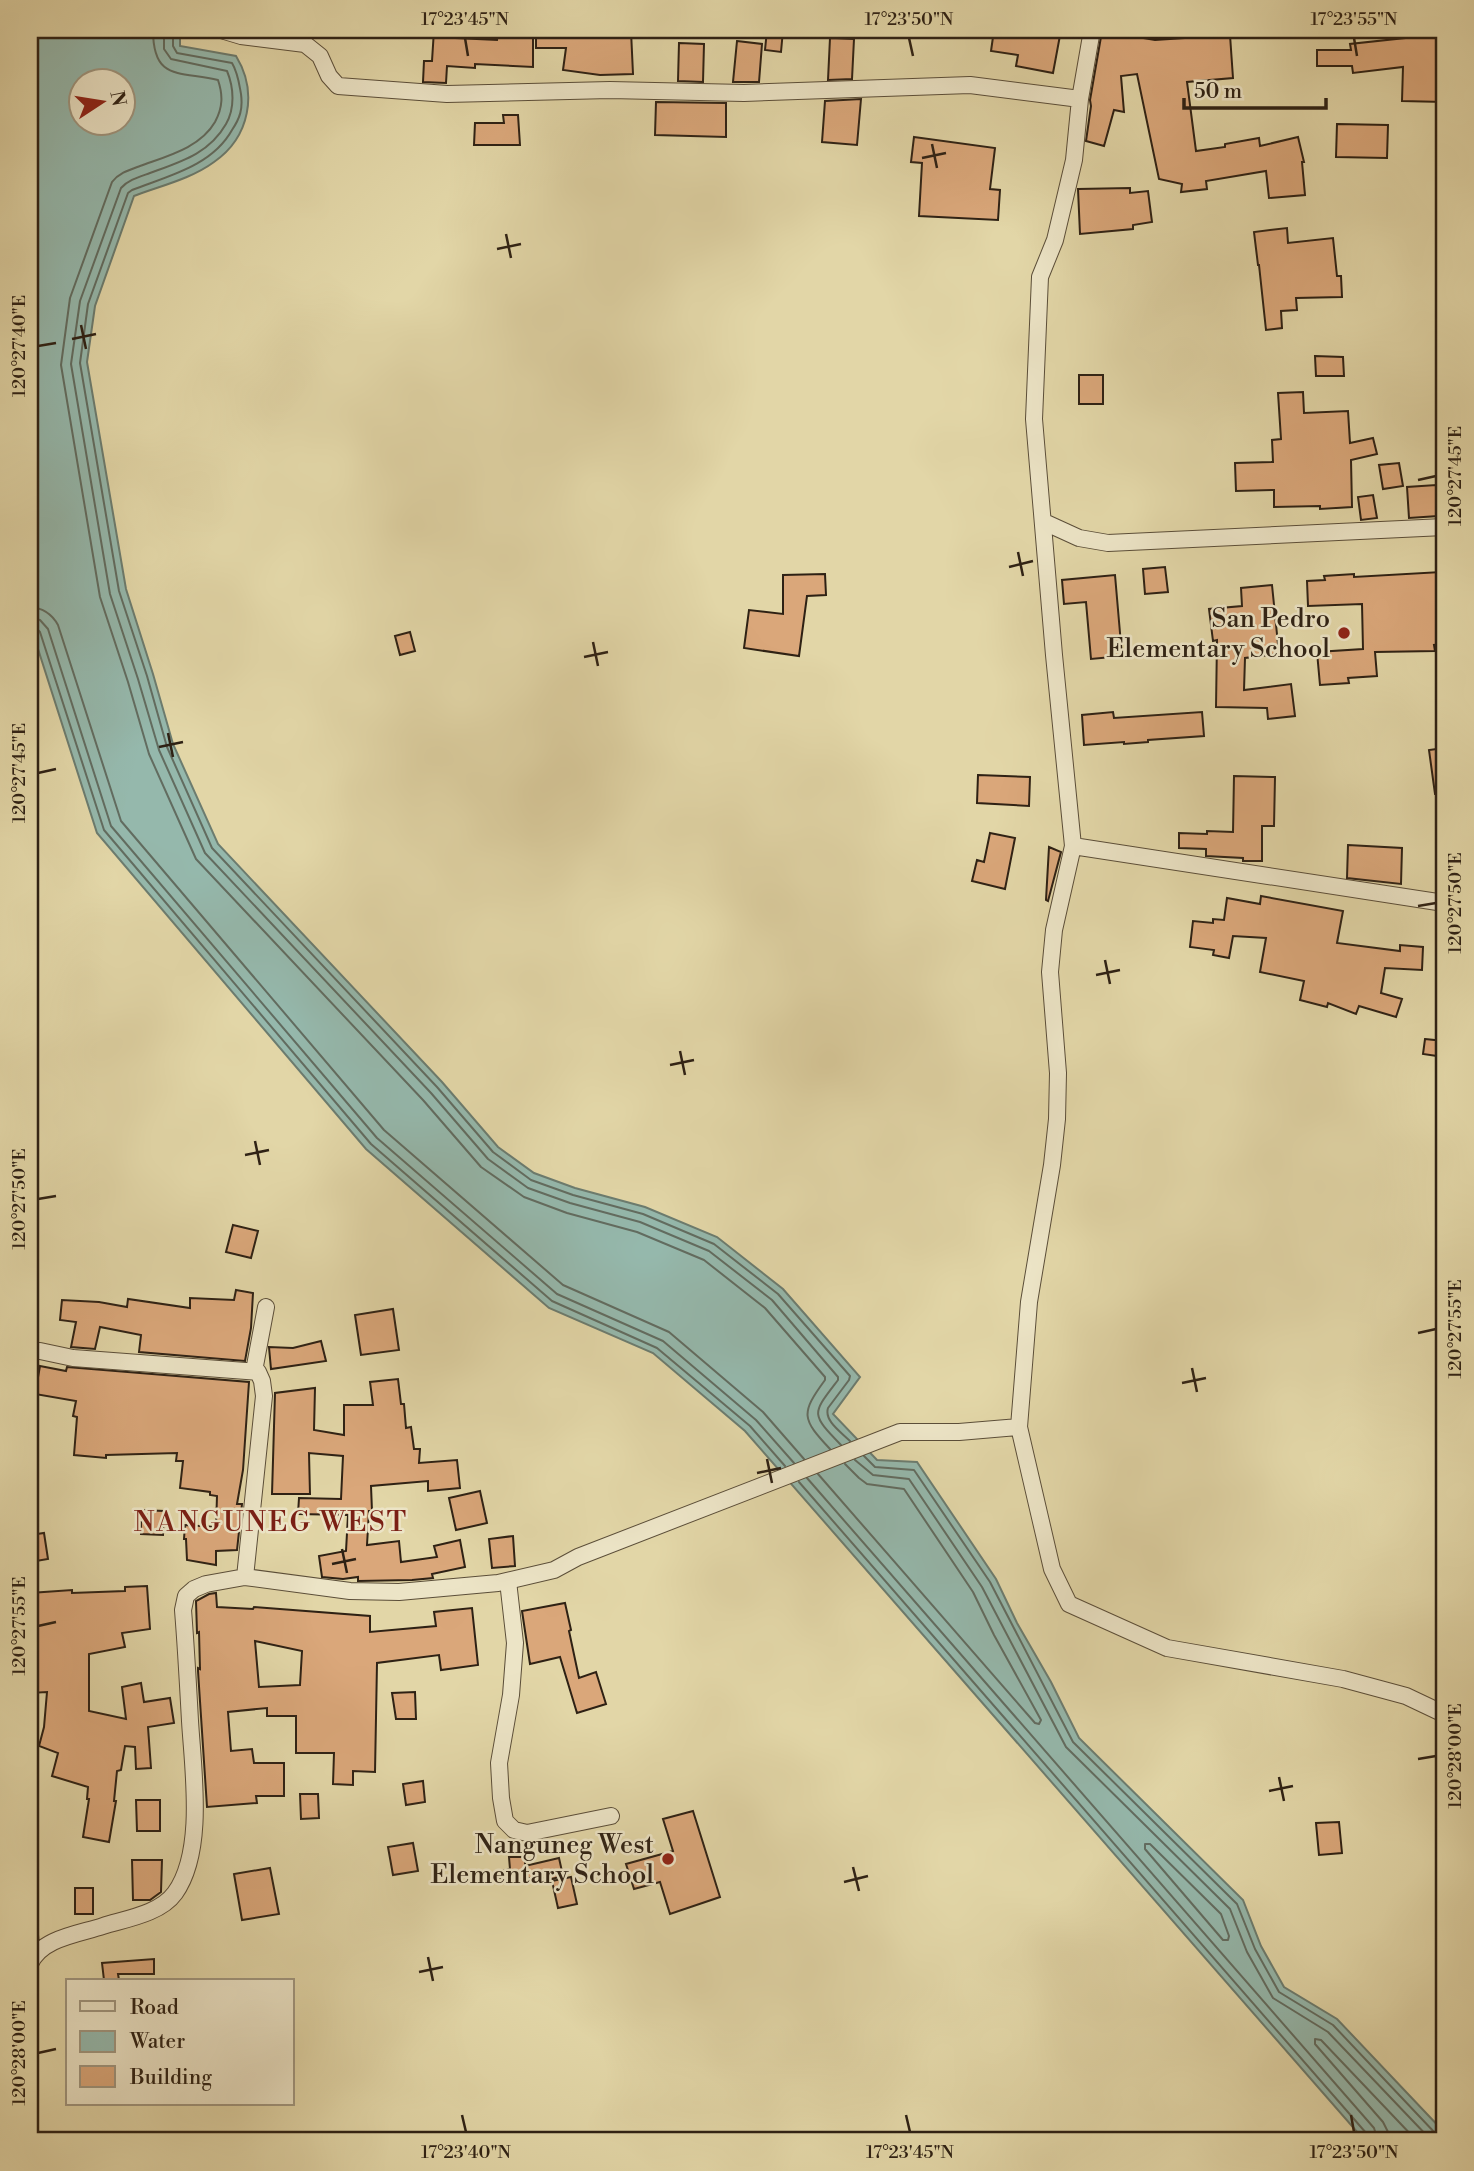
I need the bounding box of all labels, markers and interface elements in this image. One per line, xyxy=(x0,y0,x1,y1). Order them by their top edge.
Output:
text: 17°23'45"N xyxy=(421,8,509,31)
text: 17°23'50"N xyxy=(864,8,954,31)
text: 17°23'55"N xyxy=(1311,8,1398,31)
north arrow xyxy=(66,66,136,136)
scale bar xyxy=(1184,66,1325,110)
text: 50 m xyxy=(1194,79,1242,105)
text: N xyxy=(104,89,131,109)
text: 120°27'40"E xyxy=(8,295,31,397)
text: 120°27'45"E xyxy=(1444,426,1467,526)
place label: San Pedro Elementary School xyxy=(1107,603,1330,665)
marker: San Pedro Elementary School xyxy=(1336,625,1352,641)
text: 120°27'45"E xyxy=(8,723,31,823)
text: 120°27'50"E xyxy=(1444,852,1467,954)
text: 120°27'50"E xyxy=(8,1148,31,1250)
text: 120°27'55"E xyxy=(1444,1279,1467,1379)
district label: NANGUNEG WEST xyxy=(134,1505,408,1540)
text: 120°27'55"E xyxy=(8,1576,31,1676)
text: 120°28'00"E xyxy=(1444,1703,1467,1809)
place label: Nanguneg West Elementary School xyxy=(431,1829,654,1891)
marker: Nanguneg West Elementary School xyxy=(660,1851,676,1867)
legend xyxy=(66,1979,294,2104)
text: Road xyxy=(130,1995,179,2021)
text: 120°28'00"E xyxy=(8,2000,31,2106)
text: Water xyxy=(129,2029,185,2055)
text: Building xyxy=(129,2065,212,2091)
text: 17°23'40"N xyxy=(421,2141,512,2164)
text: 17°23'45"N xyxy=(866,2141,954,2164)
text: 17°23'50"N xyxy=(1309,2141,1399,2164)

